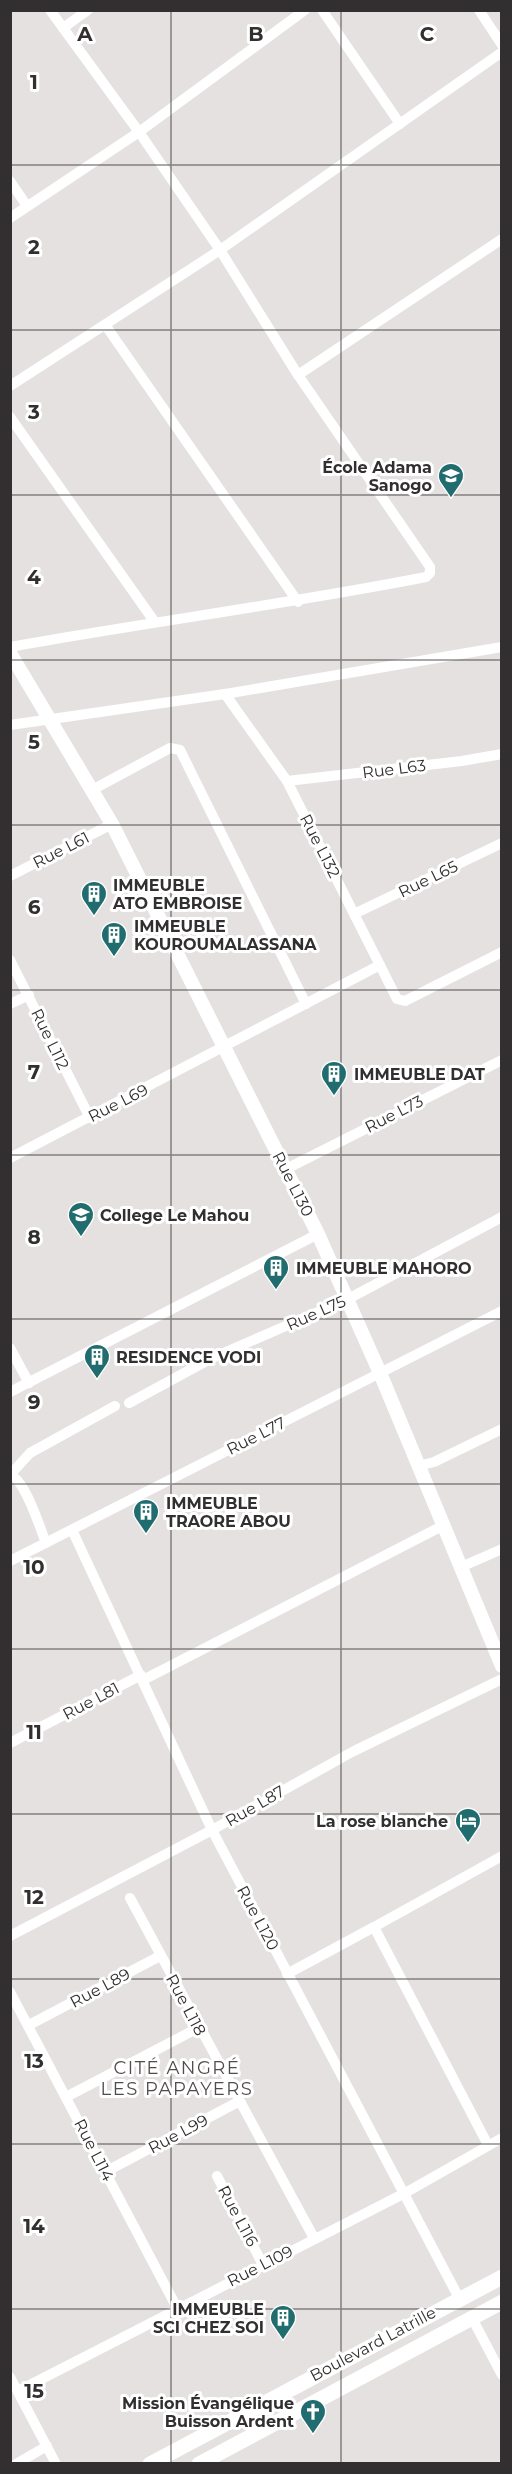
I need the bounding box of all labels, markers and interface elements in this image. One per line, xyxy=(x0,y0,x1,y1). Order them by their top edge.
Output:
text: A xyxy=(76,22,93,46)
text: B xyxy=(248,22,264,46)
text: C xyxy=(420,22,435,46)
text: 1 xyxy=(30,70,38,94)
text: 2 xyxy=(28,235,40,259)
text: 3 xyxy=(27,400,40,424)
place label: École Adama Sanogo xyxy=(322,458,432,495)
school or university icon: École Adama Sanogo xyxy=(436,461,466,499)
text: 4 xyxy=(27,565,41,589)
text: 5 xyxy=(28,730,40,754)
street label: Rue L63 xyxy=(361,756,427,782)
street label: Rue L132 xyxy=(296,811,344,881)
street label: Rue L61 xyxy=(30,828,92,872)
street label: Rue L65 xyxy=(395,856,461,902)
place label: IMMEUBLE ATO EMBROISE xyxy=(112,876,242,913)
building icon: IMMEUBLE ATO EMBROISE xyxy=(79,879,109,917)
text: 6 xyxy=(28,895,41,919)
place label: IMMEUBLE KOUROUMALASSANA xyxy=(134,917,317,954)
building icon: IMMEUBLE KOUROUMALASSANA xyxy=(99,920,129,958)
street label: Rue L112 xyxy=(27,1005,73,1073)
building icon: IMMEUBLE DAT xyxy=(319,1059,349,1097)
text: 7 xyxy=(28,1060,40,1084)
place label: IMMEUBLE DAT xyxy=(354,1065,485,1084)
street label: Rue L69 xyxy=(85,1080,151,1126)
street label: Rue L73 xyxy=(362,1091,426,1137)
street label: Rue L130 xyxy=(269,1148,317,1220)
school or university icon: College Le Mahou xyxy=(66,1200,96,1238)
place label: College Le Mahou xyxy=(100,1206,249,1225)
text: 8 xyxy=(27,1225,41,1249)
building icon: IMMEUBLE MAHORO xyxy=(261,1253,291,1291)
place label: IMMEUBLE MAHORO xyxy=(296,1259,472,1278)
street label: Rue L75 xyxy=(283,1292,349,1334)
building icon: RESIDENCE VODI xyxy=(82,1342,112,1380)
place label: RESIDENCE VODI xyxy=(116,1348,261,1367)
text: 9 xyxy=(28,1390,40,1414)
street label: Rue L77 xyxy=(223,1413,289,1459)
place label: IMMEUBLE TRAORE ABOU xyxy=(166,1494,291,1531)
building icon: IMMEUBLE TRAORE ABOU xyxy=(131,1497,161,1535)
text: 10 xyxy=(23,1555,45,1579)
street label: Rue L81 xyxy=(59,1678,123,1724)
text: 11 xyxy=(26,1720,42,1744)
street label: Rue L87 xyxy=(222,1781,288,1831)
hotel icon: La rose blanche xyxy=(453,1806,483,1844)
place label: La rose blanche xyxy=(316,1812,448,1831)
street label: Rue L120 xyxy=(233,1882,283,1954)
text: 12 xyxy=(24,1885,44,1909)
street label: Rue L89 xyxy=(67,1964,133,2012)
street label: Rue L118 xyxy=(162,1971,210,2039)
text: 13 xyxy=(24,2049,44,2073)
district label: CITÉ ANGRÉ LES PAPAYERS xyxy=(101,2057,253,2100)
street label: Rue L99 xyxy=(145,2110,211,2158)
street label: Rue L114 xyxy=(70,2116,118,2185)
street label: Rue L116 xyxy=(214,2182,262,2250)
text: 14 xyxy=(23,2214,45,2238)
street label: Rue L109 xyxy=(224,2241,296,2291)
place label: IMMEUBLE SCI CHEZ SOI xyxy=(153,2300,264,2337)
building icon: IMMEUBLE SCI CHEZ SOI xyxy=(268,2303,298,2341)
street label: Boulevard Latrille xyxy=(307,2303,439,2385)
text: 15 xyxy=(24,2379,44,2403)
place label: Mission Évangélique Buisson Ardent xyxy=(122,2394,294,2431)
church icon: Mission Évangélique Buisson Ardent xyxy=(298,2397,328,2435)

